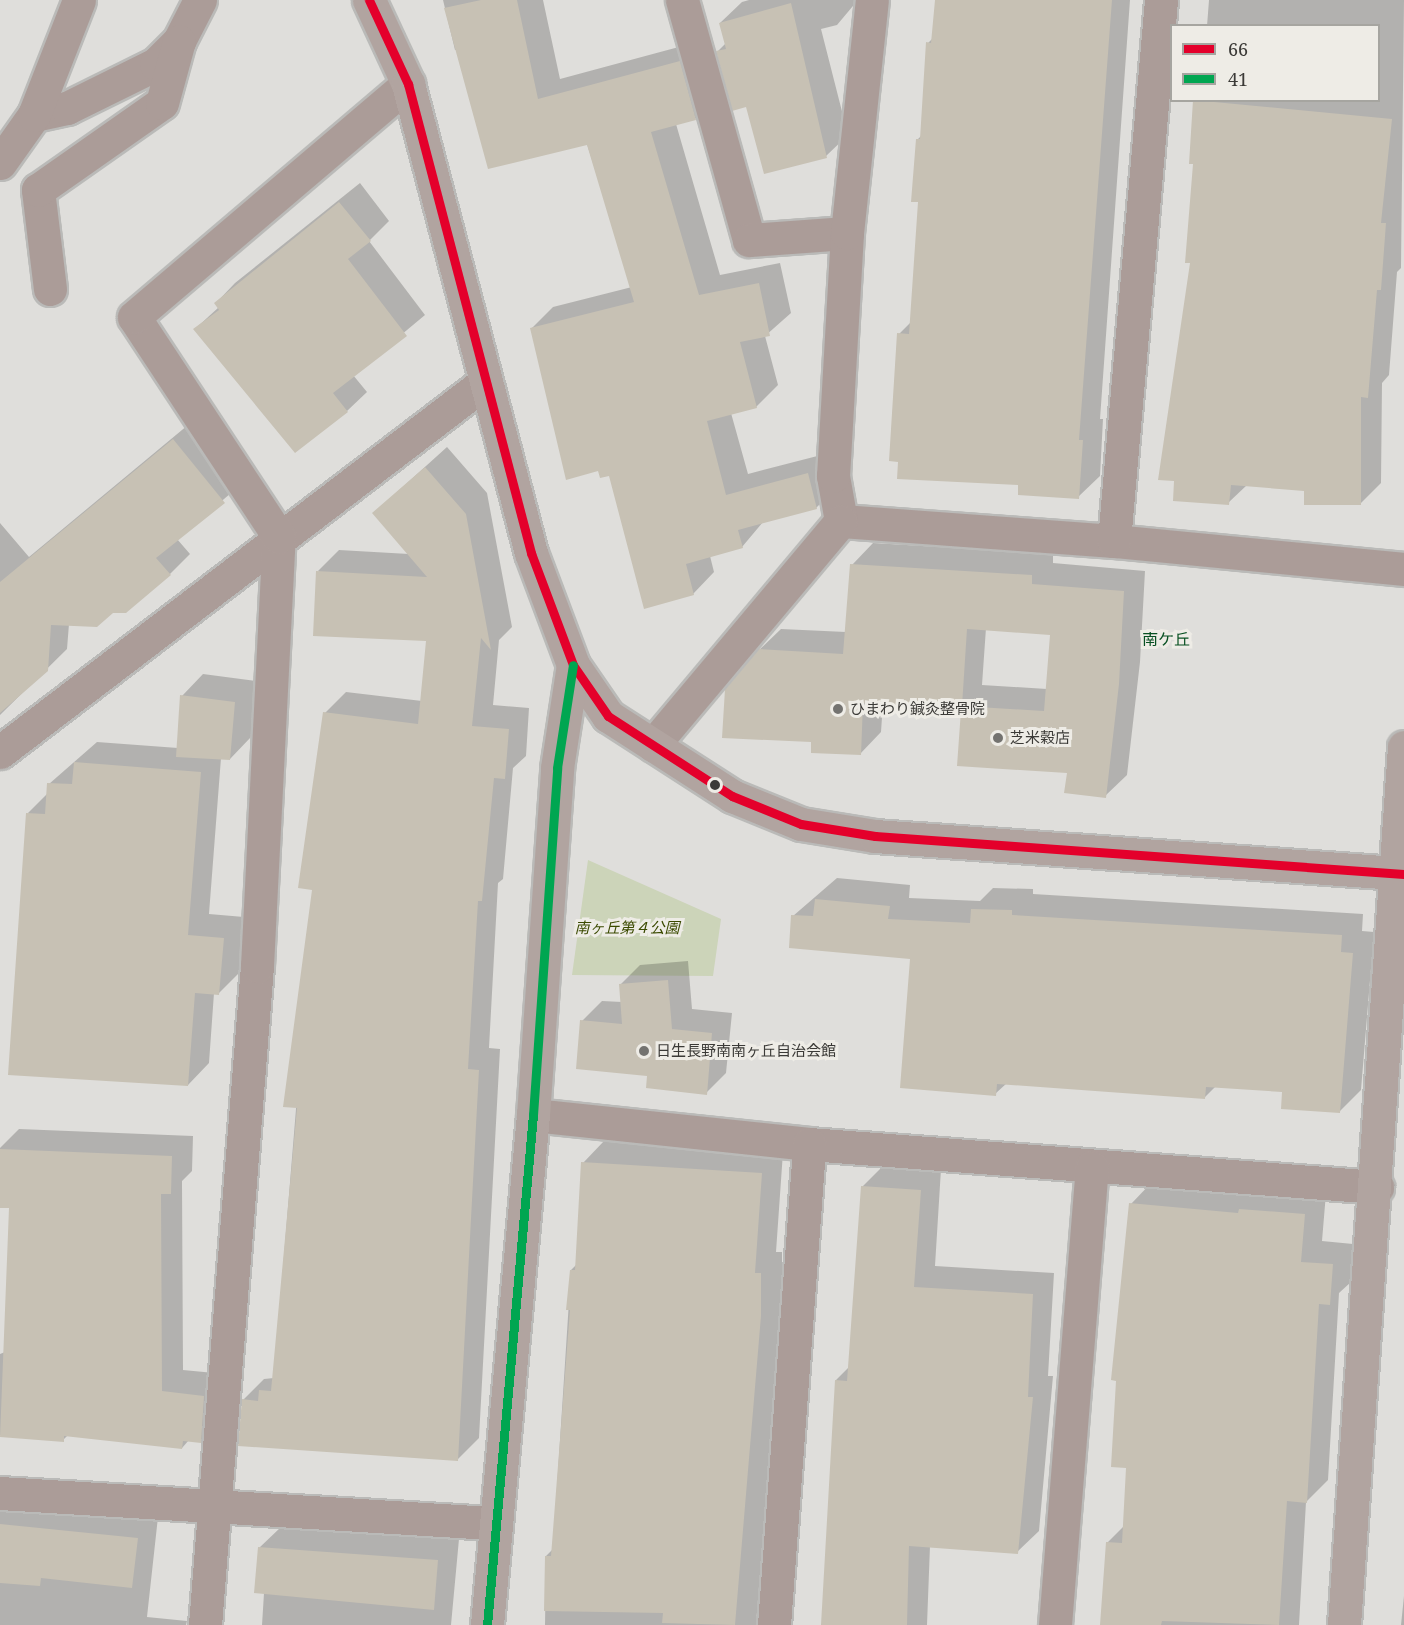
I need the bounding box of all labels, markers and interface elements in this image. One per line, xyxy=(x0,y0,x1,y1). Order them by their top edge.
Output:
legend xyxy=(1170,24,1380,102)
text: 66 xyxy=(1228,37,1248,61)
text: 41 xyxy=(1228,67,1248,91)
district label: 南ケ丘 xyxy=(1142,629,1190,649)
place label: ひまわり鍼灸整骨院 xyxy=(850,700,985,718)
marker: ひまわり鍼灸整骨院 xyxy=(831,702,845,716)
place label: 芝米穀店 xyxy=(1010,729,1070,747)
marker: 芝米穀店 xyxy=(991,731,1005,745)
unlabelled marker xyxy=(709,779,721,791)
park label: 南ヶ丘第４公園 xyxy=(575,919,679,937)
place label: 日生長野南南ヶ丘自治会館 xyxy=(656,1042,836,1060)
marker: 日生長野南南ヶ丘自治会館 xyxy=(637,1044,651,1058)

